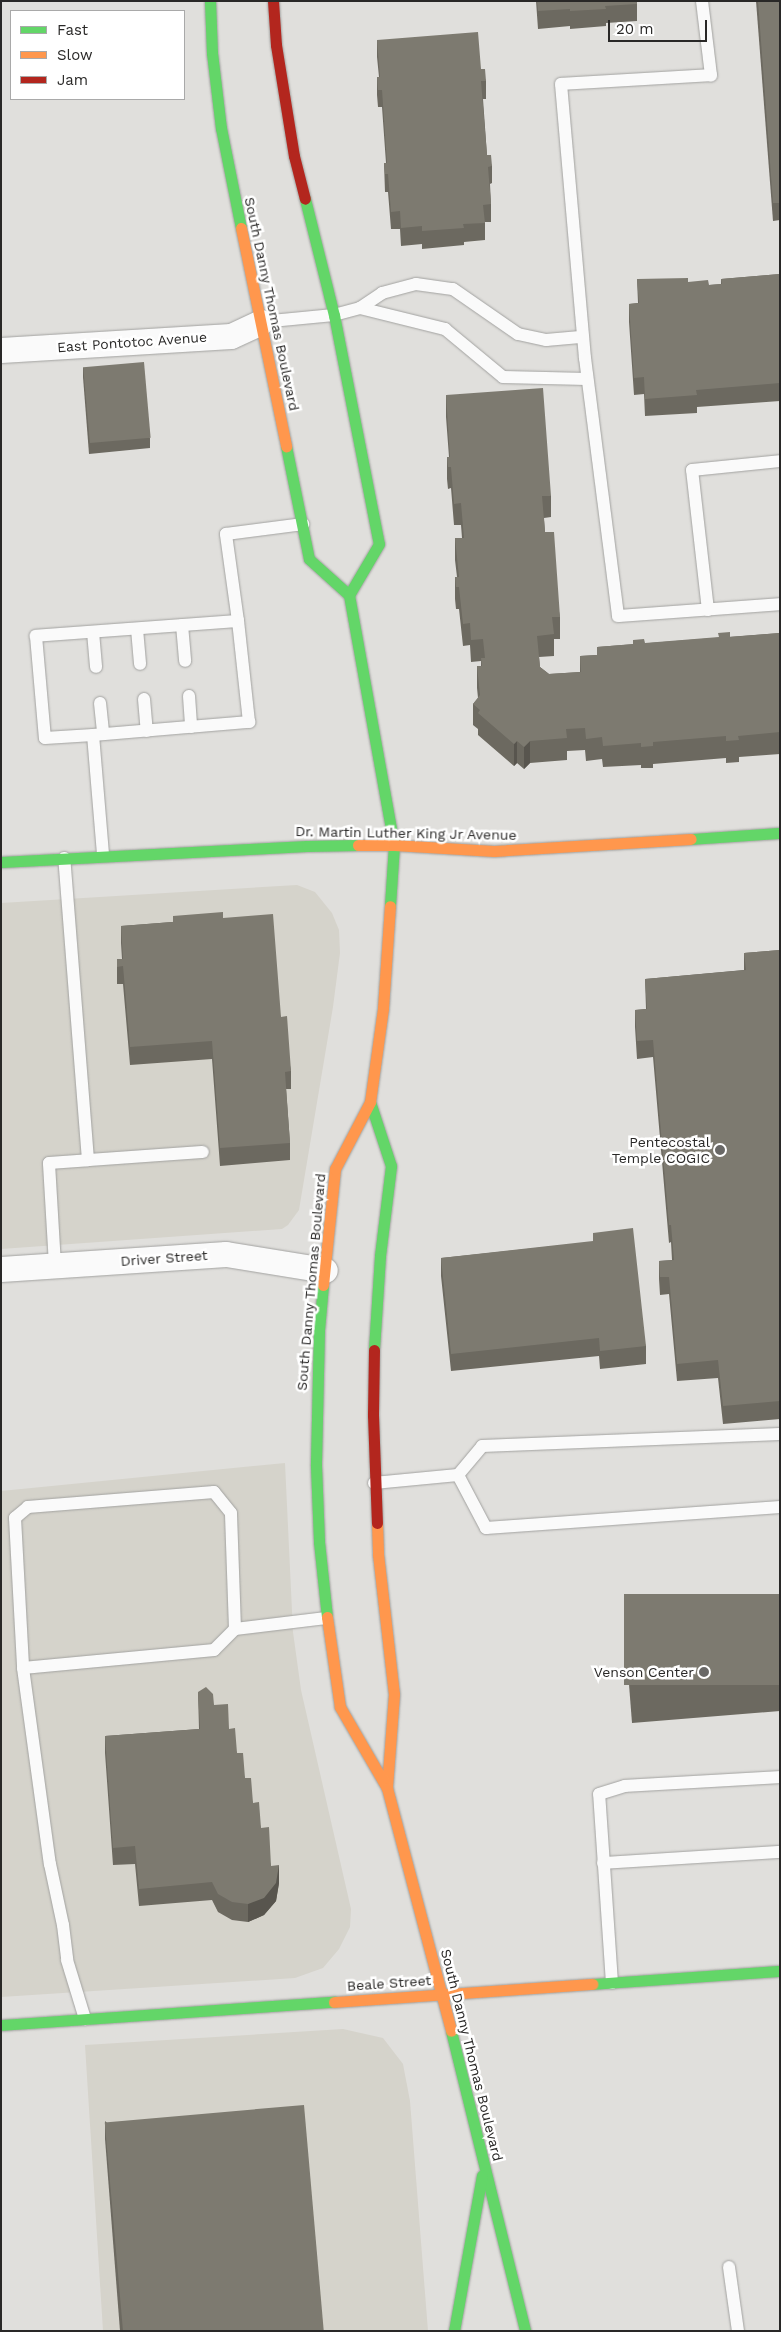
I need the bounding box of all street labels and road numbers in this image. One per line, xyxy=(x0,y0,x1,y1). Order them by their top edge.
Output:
street label: South Danny Thomas Boulevard xyxy=(241,195,303,413)
street label: East Pontotoc Avenue xyxy=(56,328,208,356)
street label: Dr. Martin Luther King Jr Avenue xyxy=(294,823,518,843)
street label: South Danny Thomas Boulevard xyxy=(293,1172,329,1392)
street label: Driver Street xyxy=(120,1247,208,1269)
street label: South Danny Thomas Boulevard xyxy=(437,1947,507,2163)
street label: Beale Street xyxy=(346,1972,432,1994)

